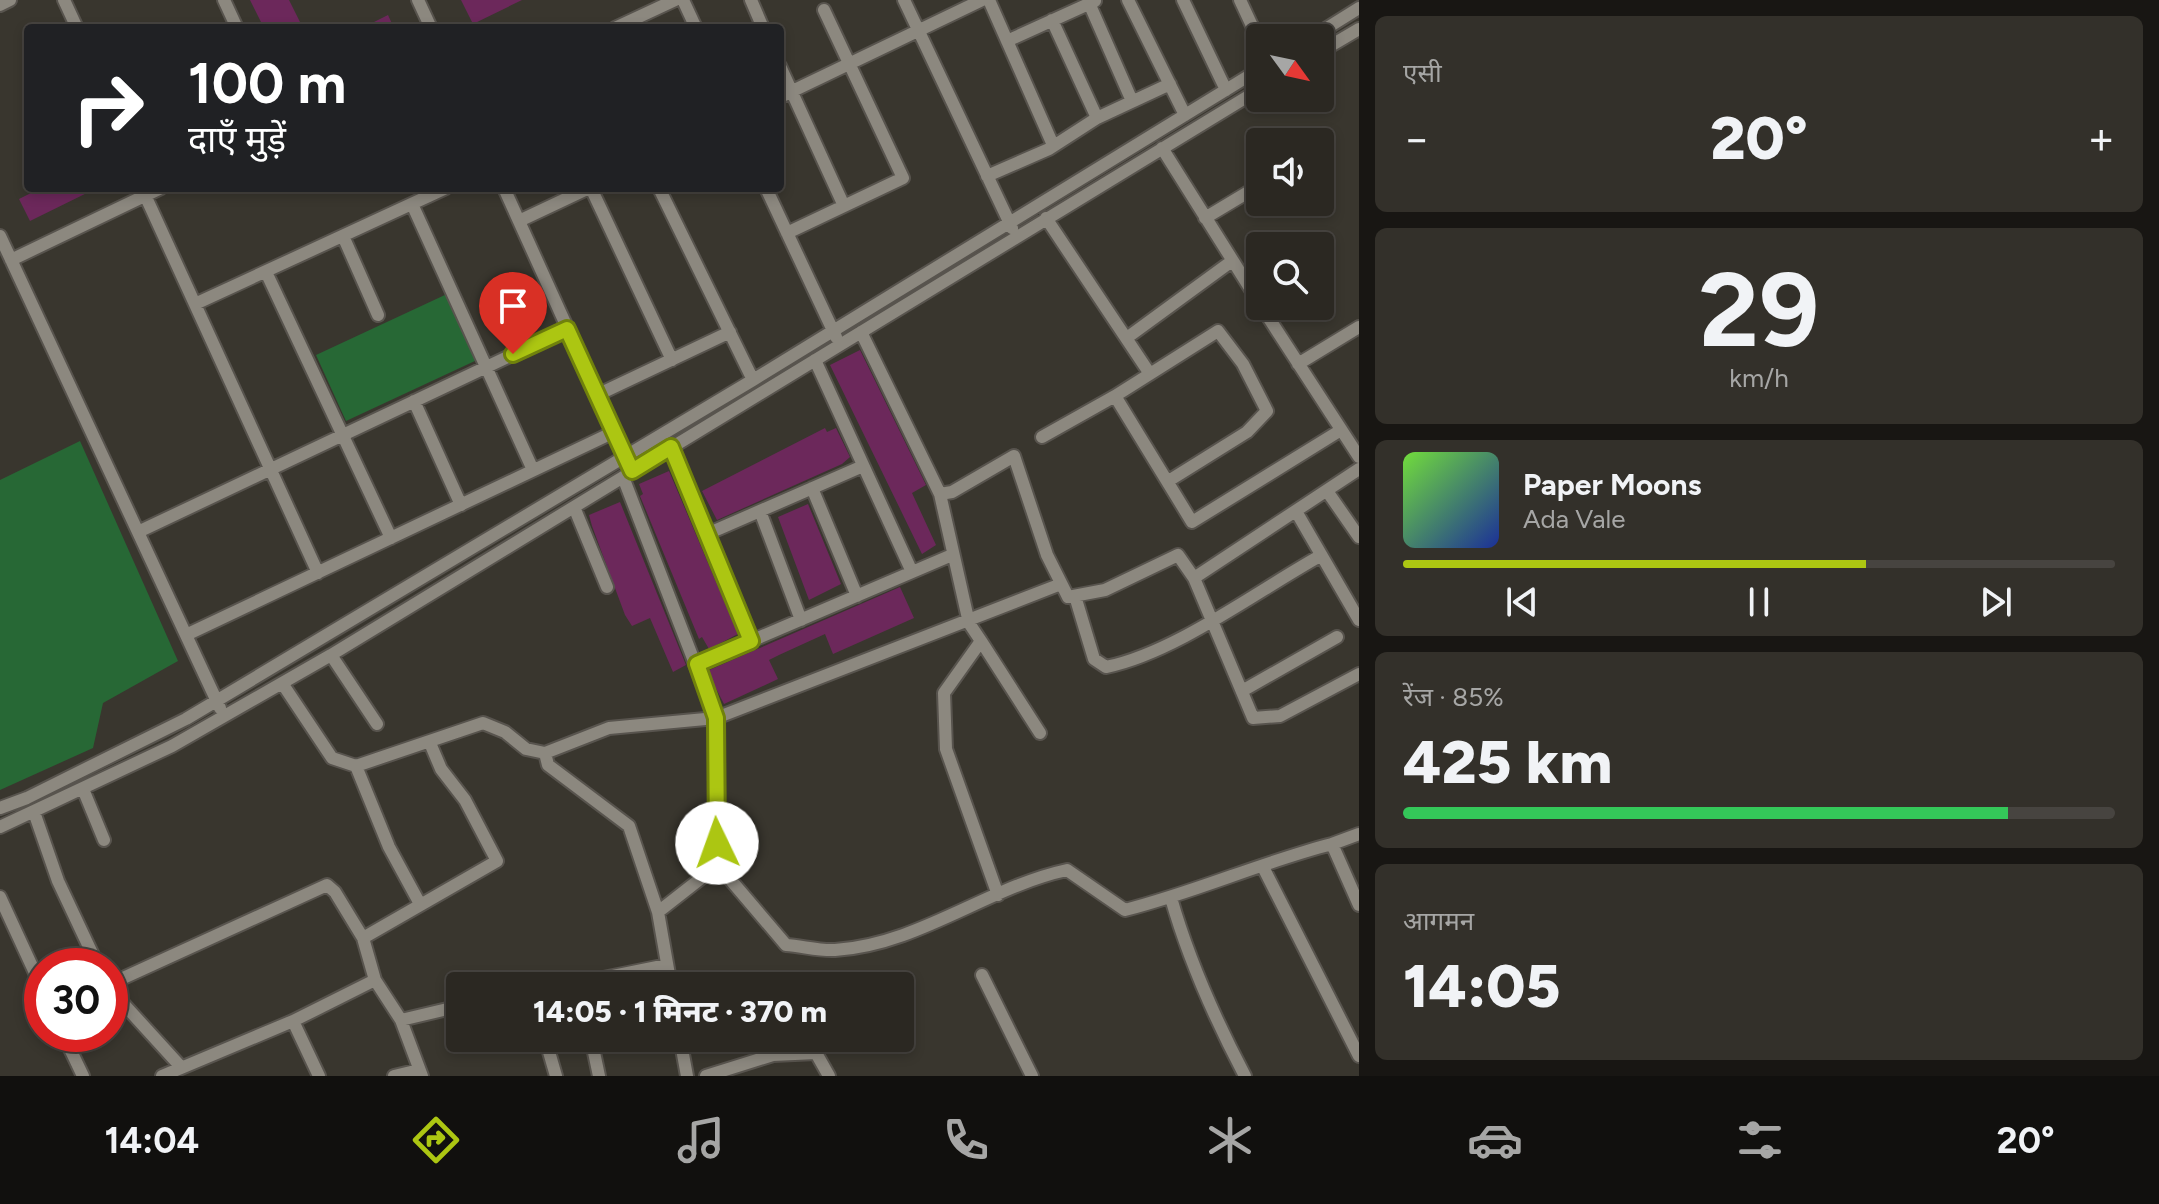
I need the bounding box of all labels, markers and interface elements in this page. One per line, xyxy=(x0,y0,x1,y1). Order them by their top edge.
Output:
north arrow xyxy=(1246,24,1334,112)
map controls xyxy=(1246,24,1334,320)
text: 100 m xyxy=(188,50,346,117)
icon: right xyxy=(56,56,160,160)
text: एसी xyxy=(1403,57,1442,89)
text: 20° xyxy=(1710,102,1808,174)
text: − xyxy=(1403,112,1430,165)
text: + xyxy=(2088,112,2115,165)
text: दाएँ मुड़ें xyxy=(188,118,286,161)
button: sound xyxy=(1246,128,1334,216)
button: search xyxy=(1246,232,1334,320)
text: 29 xyxy=(1699,247,1819,372)
pin xyxy=(479,272,547,354)
icon: arrive xyxy=(491,284,535,328)
text: km/h xyxy=(1729,362,1789,394)
text: Paper Moons xyxy=(1523,466,1702,503)
text: Ada Vale xyxy=(1523,503,1626,535)
icon: previous xyxy=(1500,580,1544,624)
icon: pause xyxy=(1737,580,1781,624)
icon: next xyxy=(1974,580,2018,624)
text: रेंज · 85% xyxy=(1403,681,1504,713)
text: 425 km xyxy=(1403,726,1612,798)
position arrow xyxy=(675,801,759,885)
text: आगमन xyxy=(1403,905,1474,937)
speed limit sign: 30 xyxy=(24,948,128,1052)
text: 14:05 xyxy=(1403,950,1561,1022)
text: 14:05 · 1 मिनट · 370 m xyxy=(533,993,827,1030)
icon: directions xyxy=(408,1112,464,1168)
icon: music xyxy=(673,1112,729,1168)
icon: phone xyxy=(938,1112,994,1168)
icon: climate xyxy=(1202,1112,1258,1168)
icon: car xyxy=(1467,1112,1523,1168)
icon: filters xyxy=(1732,1112,1788,1168)
text: 14:04 xyxy=(104,1119,199,1162)
text: 20° xyxy=(1997,1119,2055,1162)

